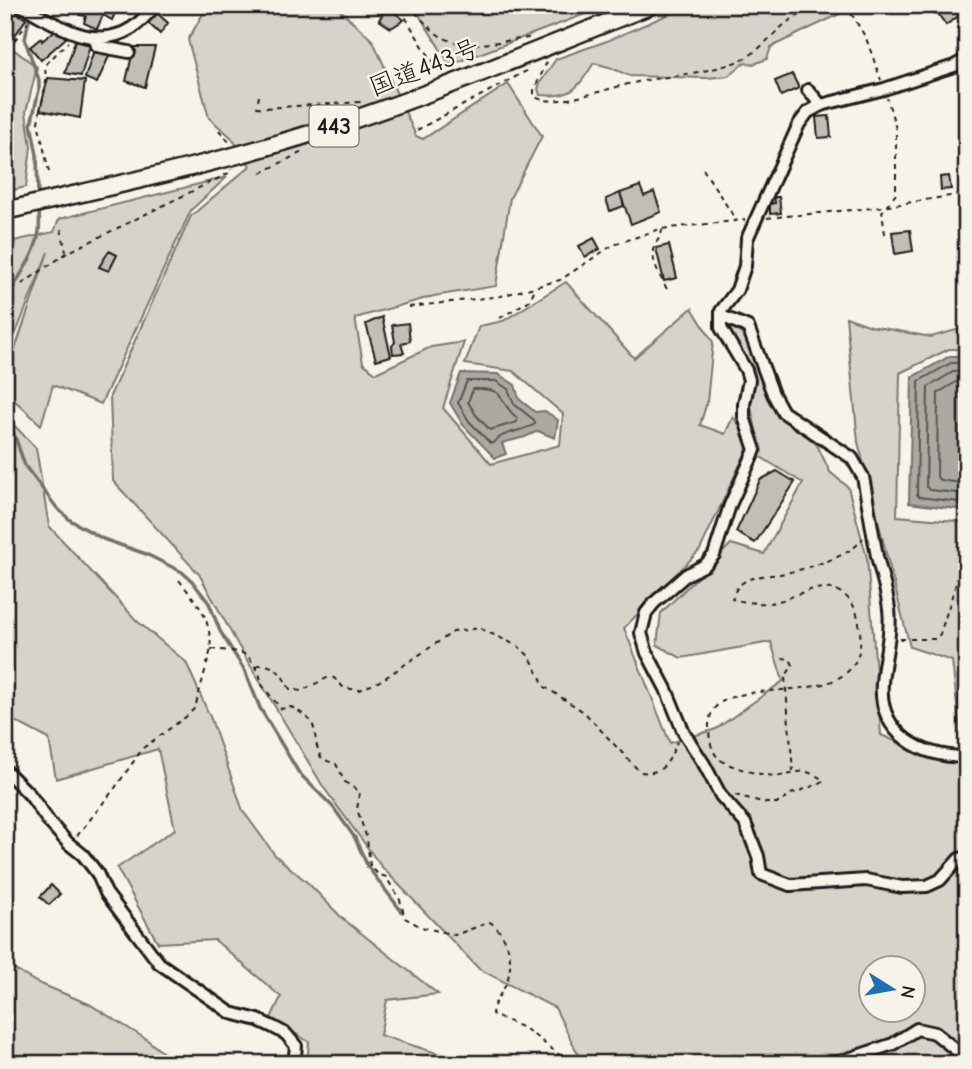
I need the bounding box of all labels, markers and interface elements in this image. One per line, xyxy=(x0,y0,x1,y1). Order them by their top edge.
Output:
street label: 国道443号 xyxy=(365,33,484,103)
road number: 443 xyxy=(310,106,358,146)
north arrow xyxy=(856,954,926,1024)
text: N xyxy=(896,984,920,1000)

